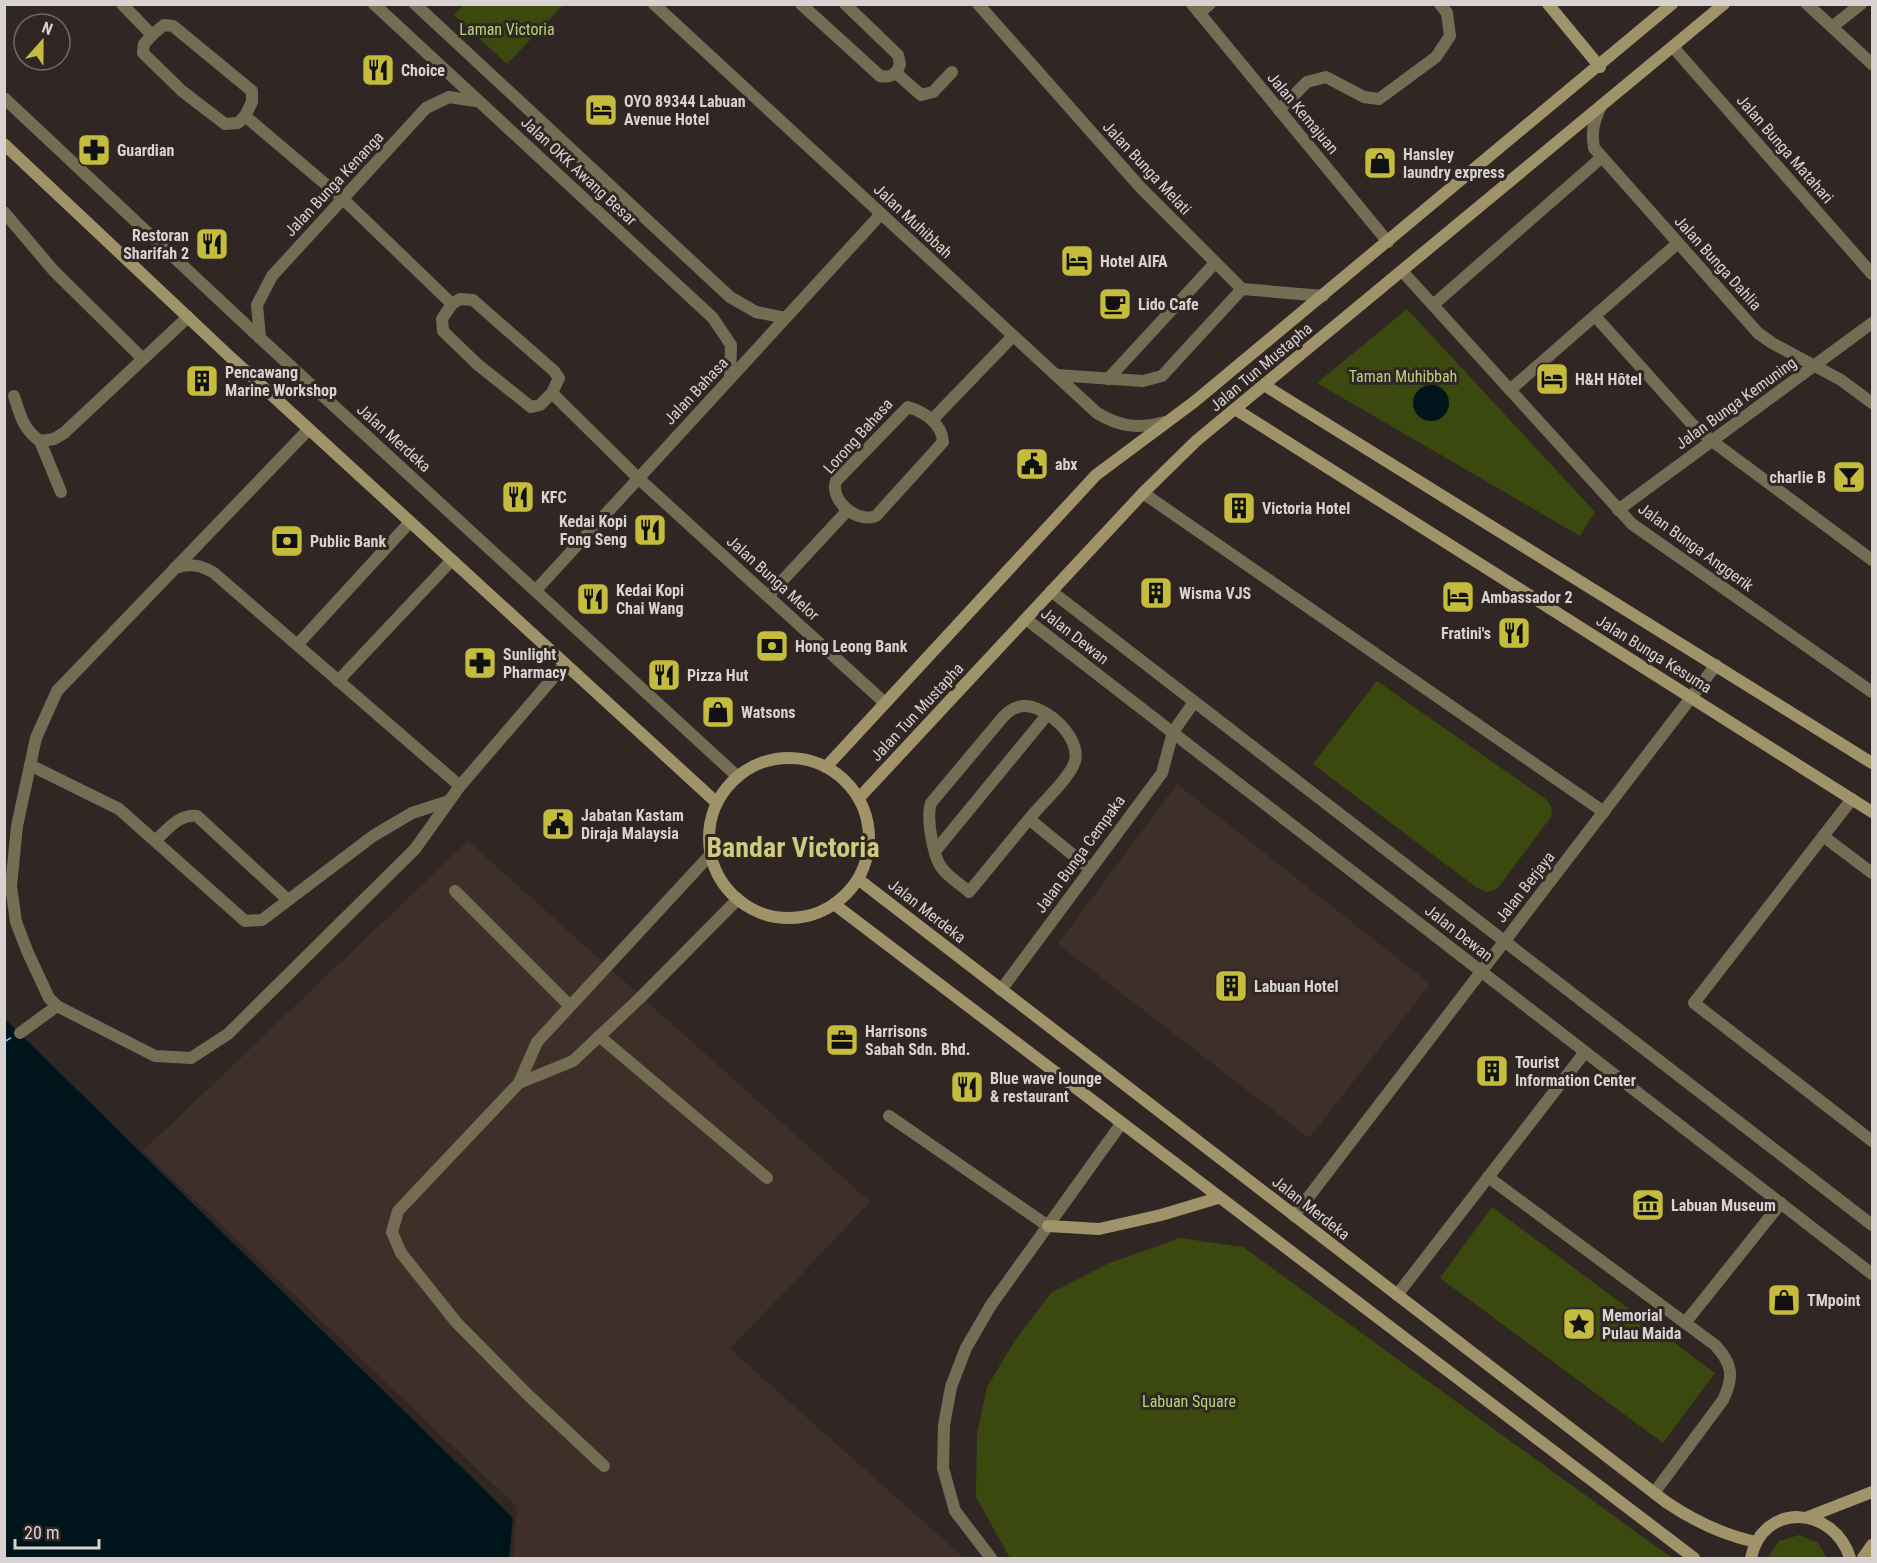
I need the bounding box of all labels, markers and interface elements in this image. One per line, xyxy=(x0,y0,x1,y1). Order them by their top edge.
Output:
north arrow xyxy=(12,12,72,72)
text: N xyxy=(39,18,55,39)
park label: Laman Victoria xyxy=(459,20,555,39)
restaurant icon: Choice xyxy=(360,52,396,88)
place label: Choice xyxy=(401,61,445,80)
street label: Jalan Kemajuan xyxy=(1263,68,1343,158)
street label: Jalan Bunga Matahari xyxy=(1733,91,1837,207)
hotel icon: OYO 89344 Labuan Avenue Hotel xyxy=(583,92,619,128)
place label: OYO 89344 Labuan Avenue Hotel xyxy=(624,92,746,129)
street label: Jalan OKK Awang Besar xyxy=(517,112,641,230)
street label: Jalan Bunga Melati xyxy=(1099,117,1195,219)
street label: Jalan Bunga Kenanga xyxy=(281,128,387,240)
pharmacy icon: Guardian xyxy=(76,132,112,168)
place label: Guardian xyxy=(117,141,174,160)
shop icon: Hansley laundry express xyxy=(1362,145,1398,181)
place label: Hansley laundry express xyxy=(1403,145,1505,182)
street label: Jalan Muhibbah xyxy=(870,180,956,262)
street label: Jalan Bunga Dahlia xyxy=(1670,212,1766,314)
place label: Restoran Sharifah 2 xyxy=(123,226,189,263)
restaurant icon: Restoran Sharifah 2 xyxy=(194,226,230,262)
hotel icon: Hotel AIFA xyxy=(1059,243,1095,279)
place label: Hotel AIFA xyxy=(1100,252,1168,271)
cafe icon: Lido Cafe xyxy=(1097,286,1133,322)
place label: Lido Cafe xyxy=(1138,295,1199,314)
street label: Jalan Tun Mustapha xyxy=(1206,319,1316,415)
street label: Jalan Bahasa xyxy=(660,353,732,429)
street label: Jalan Bunga Kemuning xyxy=(1672,353,1800,453)
hotel icon: H&H Hôtel xyxy=(1534,361,1570,397)
building icon: Pencawang Marine Workshop xyxy=(184,363,220,399)
place label: Pencawang Marine Workshop xyxy=(225,363,337,400)
park label: Taman Muhibbah xyxy=(1349,367,1457,386)
place label: H&H Hôtel xyxy=(1575,370,1642,389)
street label: Lorong Bahasa xyxy=(819,395,897,477)
street label: Jalan Merdeka xyxy=(353,400,435,476)
public building icon: abx xyxy=(1014,446,1050,482)
place label: abx xyxy=(1055,455,1078,474)
bar icon: charlie B xyxy=(1831,459,1867,495)
place label: charlie B xyxy=(1770,468,1826,487)
restaurant icon: KFC xyxy=(500,479,536,515)
place label: KFC xyxy=(541,488,567,507)
building icon: Victoria Hotel xyxy=(1221,490,1257,526)
place label: Victoria Hotel xyxy=(1262,499,1350,518)
street label: Jalan Bunga Anggerik xyxy=(1635,499,1758,596)
place label: Kedai Kopi Fong Seng xyxy=(559,512,627,549)
restaurant icon: Kedai Kopi Fong Seng xyxy=(632,512,668,548)
bank icon: Public Bank xyxy=(269,523,305,559)
place label: Public Bank xyxy=(310,532,386,551)
street label: Jalan Bunga Melor xyxy=(723,532,823,625)
building icon: Wisma VJS xyxy=(1138,575,1174,611)
hotel icon: Ambassador 2 xyxy=(1440,579,1476,615)
restaurant icon: Kedai Kopi Chai Wang xyxy=(575,581,611,617)
place label: Kedai Kopi Chai Wang xyxy=(616,581,684,618)
place label: Wisma VJS xyxy=(1179,584,1251,603)
place label: Ambassador 2 xyxy=(1481,588,1573,607)
street label: Jalan Dewan xyxy=(1037,604,1113,668)
street label: Jalan Bunga Kesuma xyxy=(1593,611,1715,697)
restaurant icon: Fratini's xyxy=(1496,615,1532,651)
place label: Fratini's xyxy=(1441,624,1491,643)
bank icon: Hong Leong Bank xyxy=(754,628,790,664)
place label: Hong Leong Bank xyxy=(795,637,908,656)
pharmacy icon: Sunlight Pharmacy xyxy=(462,645,498,681)
place label: Sunlight Pharmacy xyxy=(503,645,567,682)
restaurant icon: Pizza Hut xyxy=(646,657,682,693)
street label: Jalan Tun Mustapha xyxy=(867,659,967,765)
place label: Pizza Hut xyxy=(687,666,749,685)
shop icon: Watsons xyxy=(700,694,736,730)
place label: Watsons xyxy=(741,703,796,722)
street label: Jalan Bunga Cempaka xyxy=(1031,792,1129,916)
public building icon: Jabatan Kastam Diraja Malaysia xyxy=(540,806,576,842)
place label: Jabatan Kastam Diraja Malaysia xyxy=(581,806,684,843)
district label: Bandar Victoria xyxy=(706,831,880,864)
street label: Jalan Berjaya xyxy=(1491,848,1559,926)
street label: Jalan Merdeka xyxy=(885,875,969,947)
street label: Jalan Dewan xyxy=(1421,901,1497,965)
building icon: Labuan Hotel xyxy=(1213,968,1249,1004)
place label: Labuan Hotel xyxy=(1254,977,1338,996)
office icon: Harrisons Sabah Sdn. Bhd. xyxy=(824,1022,860,1058)
place label: Harrisons Sabah Sdn. Bhd. xyxy=(865,1022,970,1059)
building icon: Tourist Information Center xyxy=(1474,1053,1510,1089)
place label: Tourist Information Center xyxy=(1515,1053,1636,1090)
restaurant icon: Blue wave lounge & restaurant xyxy=(949,1069,985,1105)
place label: Blue wave lounge & restaurant xyxy=(990,1069,1102,1106)
street label: Jalan Merdeka xyxy=(1269,1172,1353,1244)
museum icon: Labuan Museum xyxy=(1630,1187,1666,1223)
place label: Labuan Museum xyxy=(1671,1196,1776,1215)
shop icon: TMpoint xyxy=(1766,1282,1802,1318)
place label: TMpoint xyxy=(1807,1291,1861,1310)
place icon: Memorial Pulau Maida xyxy=(1561,1306,1597,1342)
place label: Memorial Pulau Maida xyxy=(1602,1306,1682,1343)
park label: Labuan Square xyxy=(1142,1392,1236,1411)
scale bar xyxy=(15,1512,99,1550)
text: 20 m xyxy=(24,1522,59,1543)

